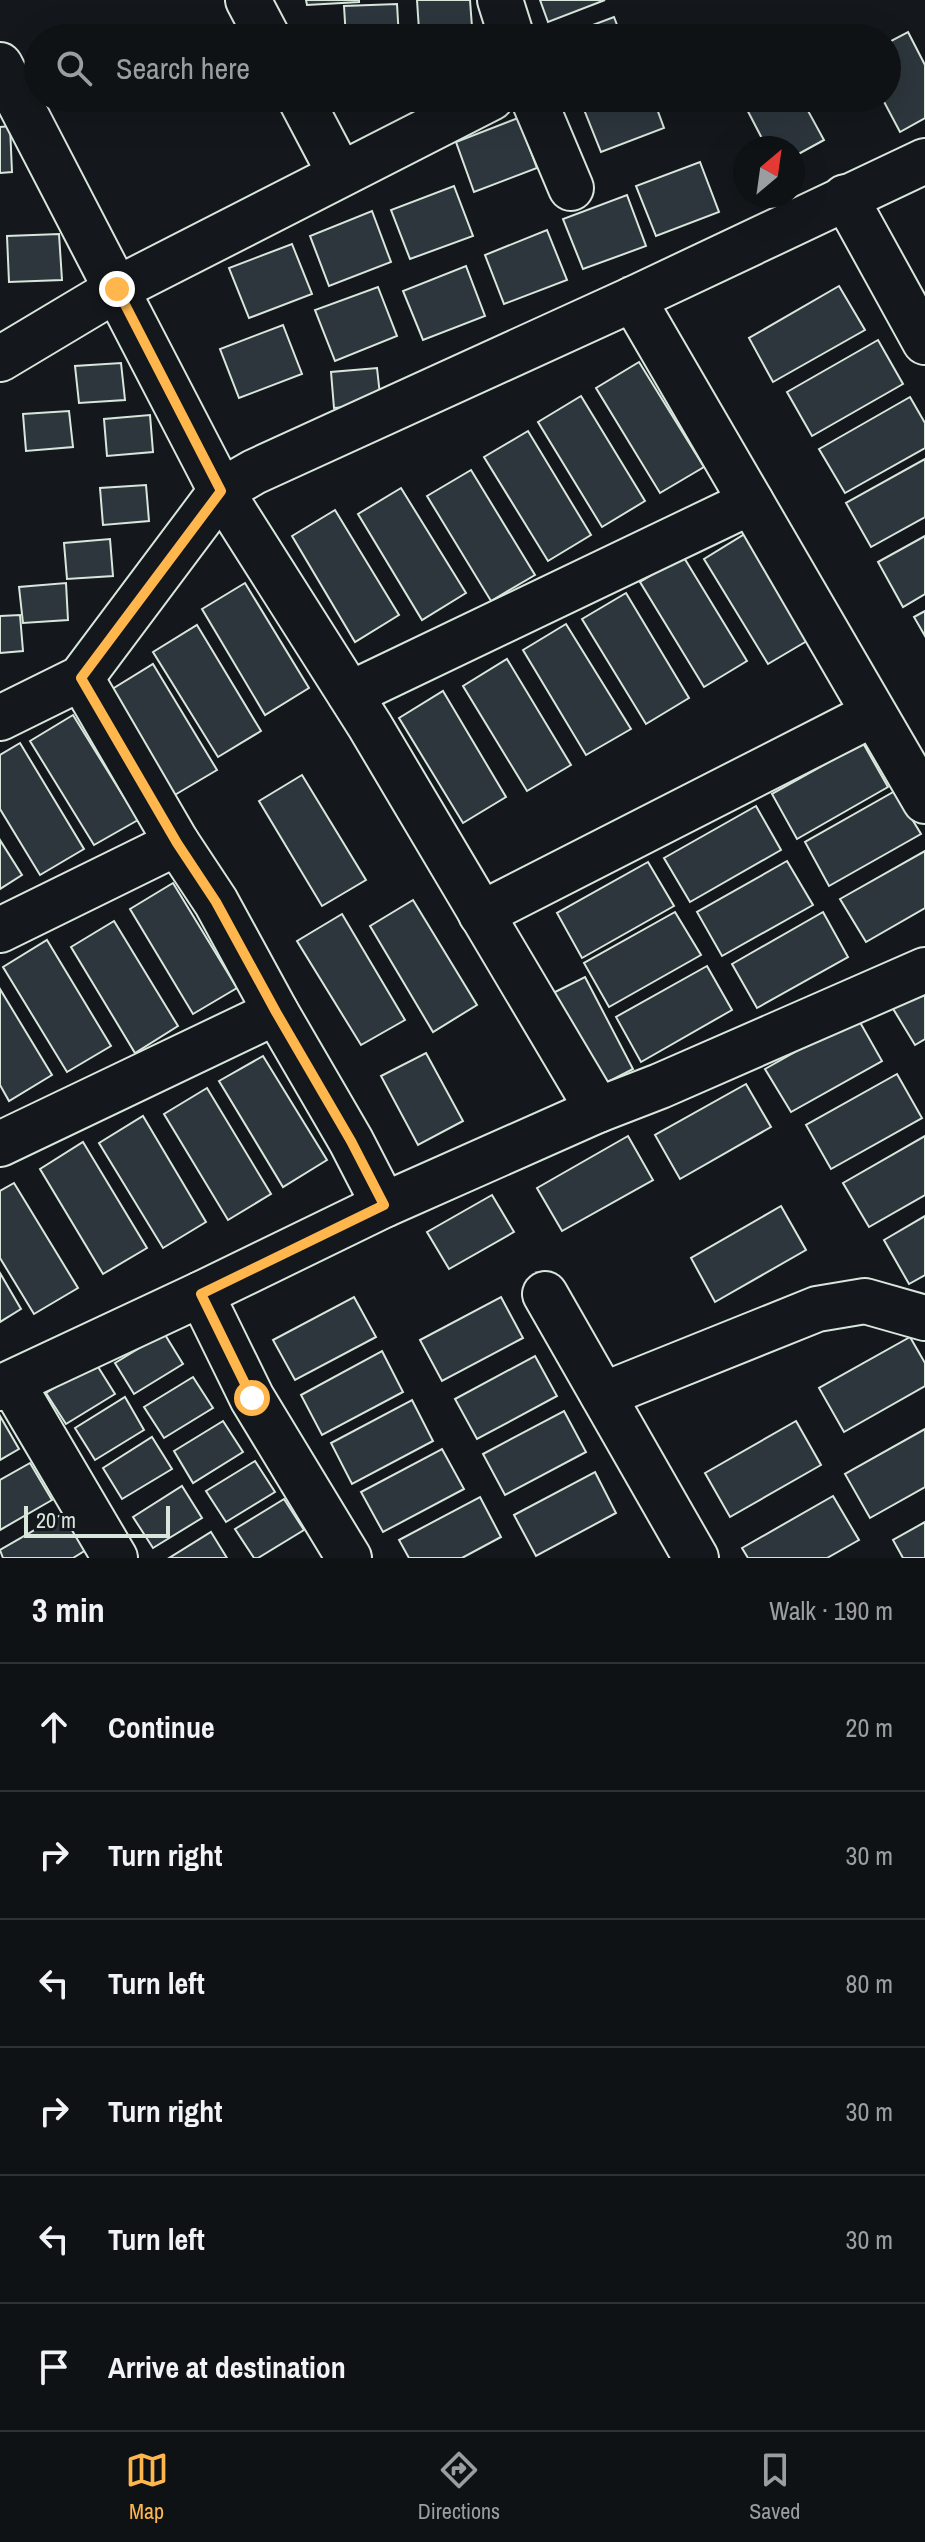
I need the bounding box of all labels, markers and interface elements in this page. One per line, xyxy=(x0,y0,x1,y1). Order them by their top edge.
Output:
search box xyxy=(24,24,901,112)
icon: search xyxy=(52,46,96,90)
text: Search here xyxy=(116,48,250,88)
north arrow xyxy=(733,136,805,208)
route end xyxy=(99,271,135,307)
route start xyxy=(234,1380,270,1416)
scale bar xyxy=(24,1502,170,1538)
text: 20 m xyxy=(36,1505,76,1535)
text: 3 min xyxy=(32,1587,105,1633)
text: Walk · 190 m xyxy=(769,1593,893,1628)
icon: ahead xyxy=(32,1705,76,1749)
text: Continue xyxy=(108,1707,215,1747)
text: 20 m xyxy=(846,1710,893,1745)
icon: right xyxy=(32,1833,76,1877)
text: Turn right xyxy=(108,1835,222,1875)
text: 30 m xyxy=(846,1838,893,1873)
icon: left xyxy=(32,1961,76,2005)
text: Turn left xyxy=(108,1963,205,2003)
text: 80 m xyxy=(846,1966,893,2001)
icon: right xyxy=(32,2089,76,2133)
text: Turn right xyxy=(108,2091,222,2131)
text: 30 m xyxy=(846,2094,893,2129)
icon: left xyxy=(32,2217,76,2261)
text: Turn left xyxy=(108,2219,205,2259)
text: 30 m xyxy=(846,2222,893,2257)
icon: arrive xyxy=(32,2345,76,2389)
text: Arrive at destination xyxy=(108,2347,346,2387)
tab: Map xyxy=(125,2448,169,2526)
tab: Directions xyxy=(418,2448,500,2526)
tab: Saved xyxy=(749,2448,800,2526)

